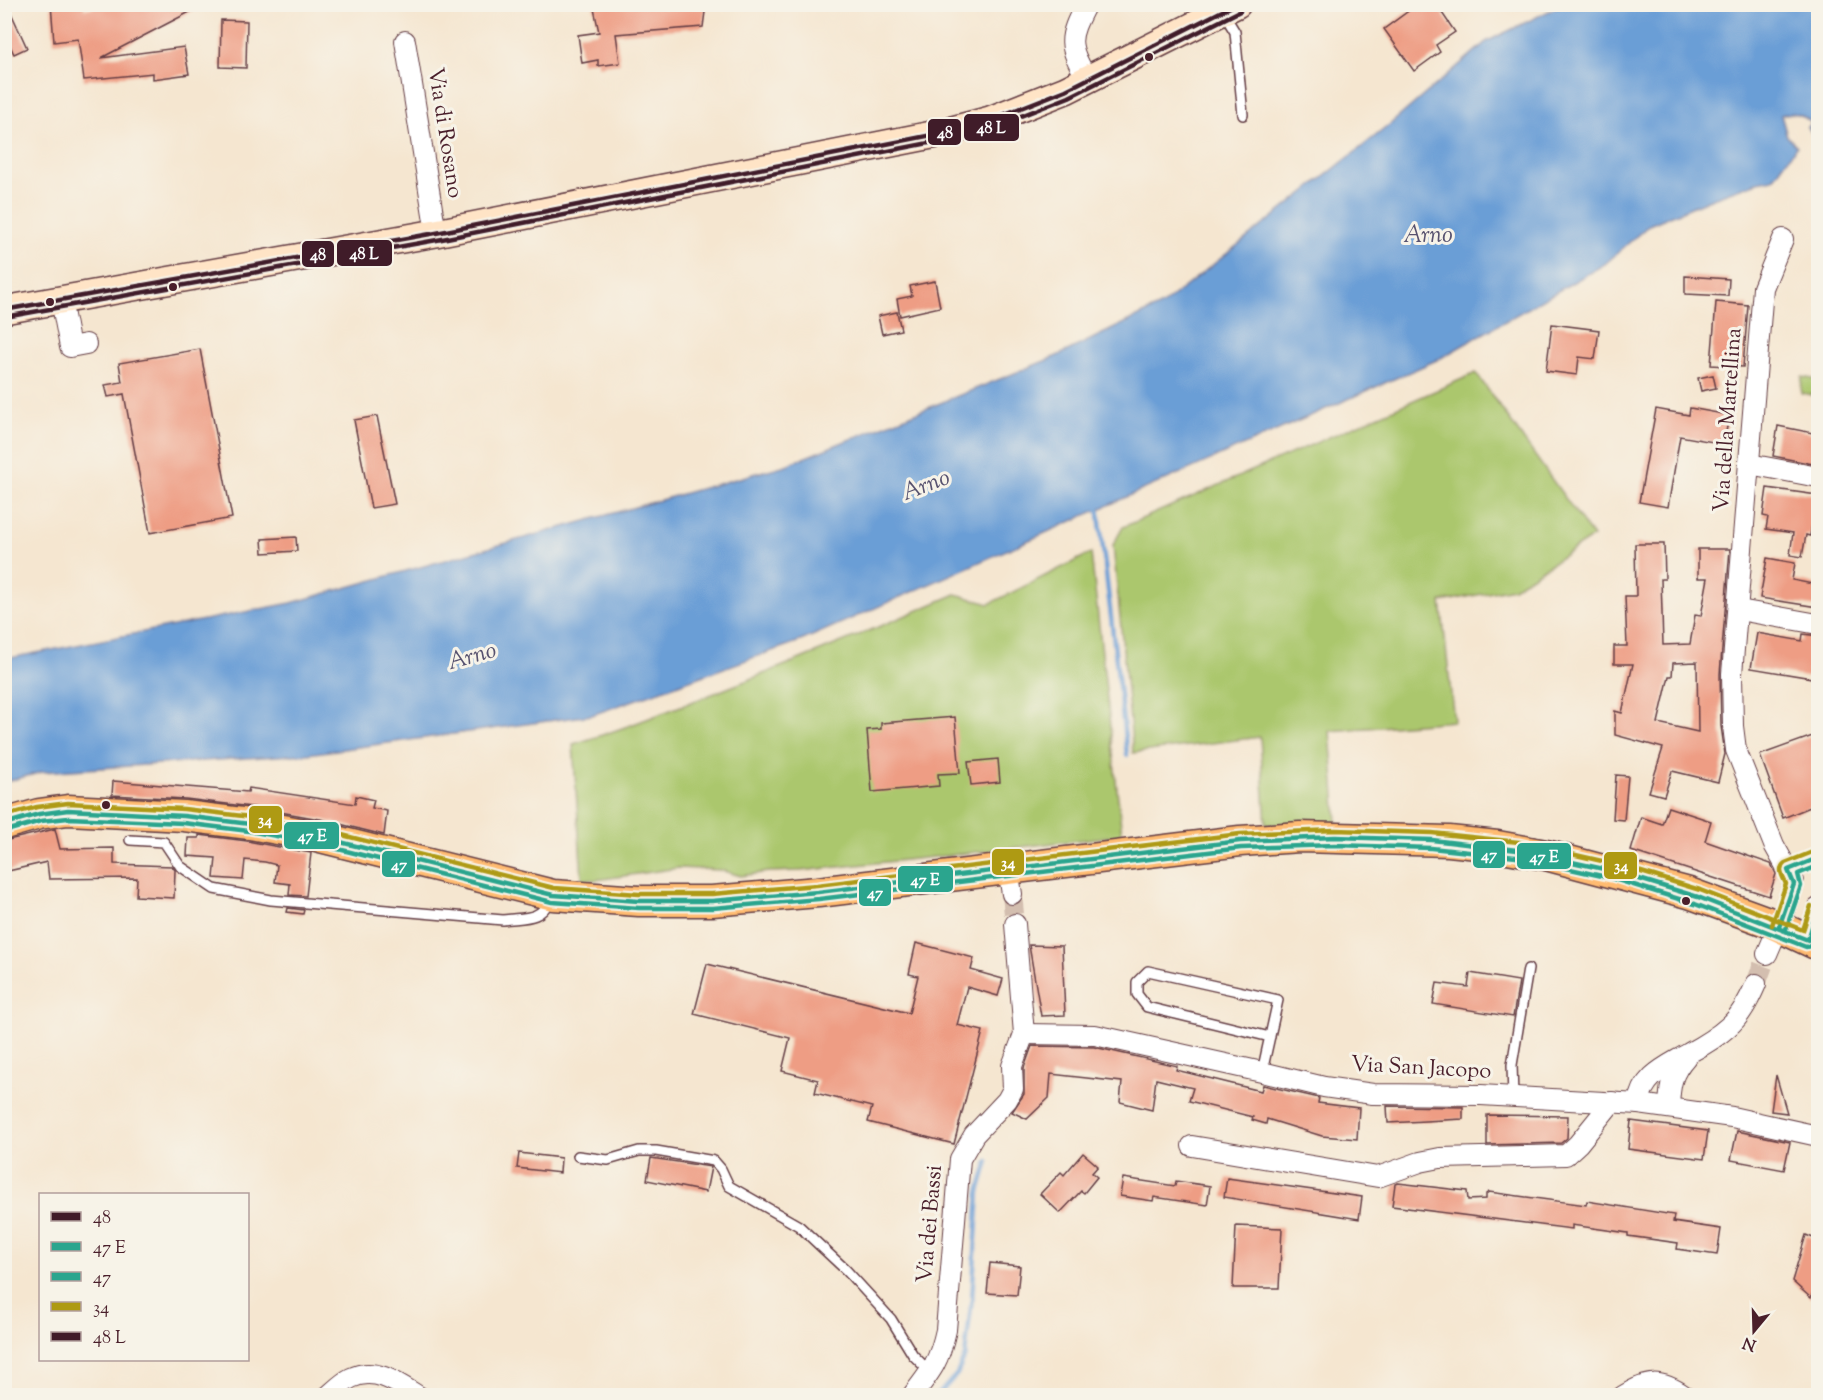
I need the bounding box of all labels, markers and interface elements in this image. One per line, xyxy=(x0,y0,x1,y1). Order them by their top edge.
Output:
unlabelled marker xyxy=(1143,51,1155,63)
street label: Via di Rosano xyxy=(418,65,470,201)
line badge: 48 L xyxy=(963,113,1020,142)
line badge: 48 xyxy=(927,118,962,146)
text: 48 L xyxy=(975,118,1006,141)
text: 48 xyxy=(936,123,953,146)
water label: Arno xyxy=(1403,219,1453,253)
line badge: 48 L xyxy=(336,239,393,267)
line badge: 48 xyxy=(301,240,335,268)
text: 48 L xyxy=(348,244,379,267)
text: 48 xyxy=(309,245,326,268)
unlabelled marker xyxy=(167,281,179,293)
unlabelled marker xyxy=(44,296,56,308)
street label: Via della Martellina xyxy=(1707,327,1751,513)
water label: Arno xyxy=(897,461,955,511)
water label: Arno xyxy=(443,634,501,680)
unlabelled marker xyxy=(100,799,112,811)
line badge: 34 xyxy=(248,805,283,834)
text: 34 xyxy=(258,810,272,833)
line badge: 47 E xyxy=(283,821,340,850)
text: 47 E xyxy=(296,826,327,849)
line badge: 47 xyxy=(1472,840,1506,869)
line badge: 47 E xyxy=(1516,842,1572,870)
text: 47 xyxy=(1480,845,1498,868)
text: 47 E xyxy=(1528,847,1559,870)
line badge: 34 xyxy=(991,848,1025,876)
line badge: 47 xyxy=(381,850,416,878)
line badge: 34 xyxy=(1603,851,1638,880)
text: 34 xyxy=(1001,853,1015,876)
text: 47 xyxy=(390,855,408,878)
text: 34 xyxy=(1614,856,1628,879)
line badge: 47 E xyxy=(897,865,954,893)
text: 47 E xyxy=(909,870,940,893)
line badge: 47 xyxy=(858,878,892,907)
text: 47 xyxy=(866,883,884,906)
unlabelled marker xyxy=(1680,895,1692,907)
street label: Via San Jacopo xyxy=(1350,1049,1492,1089)
street label: Via dei Bassi xyxy=(910,1164,952,1284)
legend xyxy=(39,1193,249,1361)
text: 48 xyxy=(93,1206,111,1232)
text: 47 E xyxy=(93,1236,126,1262)
text: 47 xyxy=(93,1266,111,1292)
text: 34 xyxy=(93,1296,109,1322)
north arrow xyxy=(1724,1301,1784,1361)
text: 48 L xyxy=(93,1326,126,1352)
text: N xyxy=(1740,1330,1760,1356)

